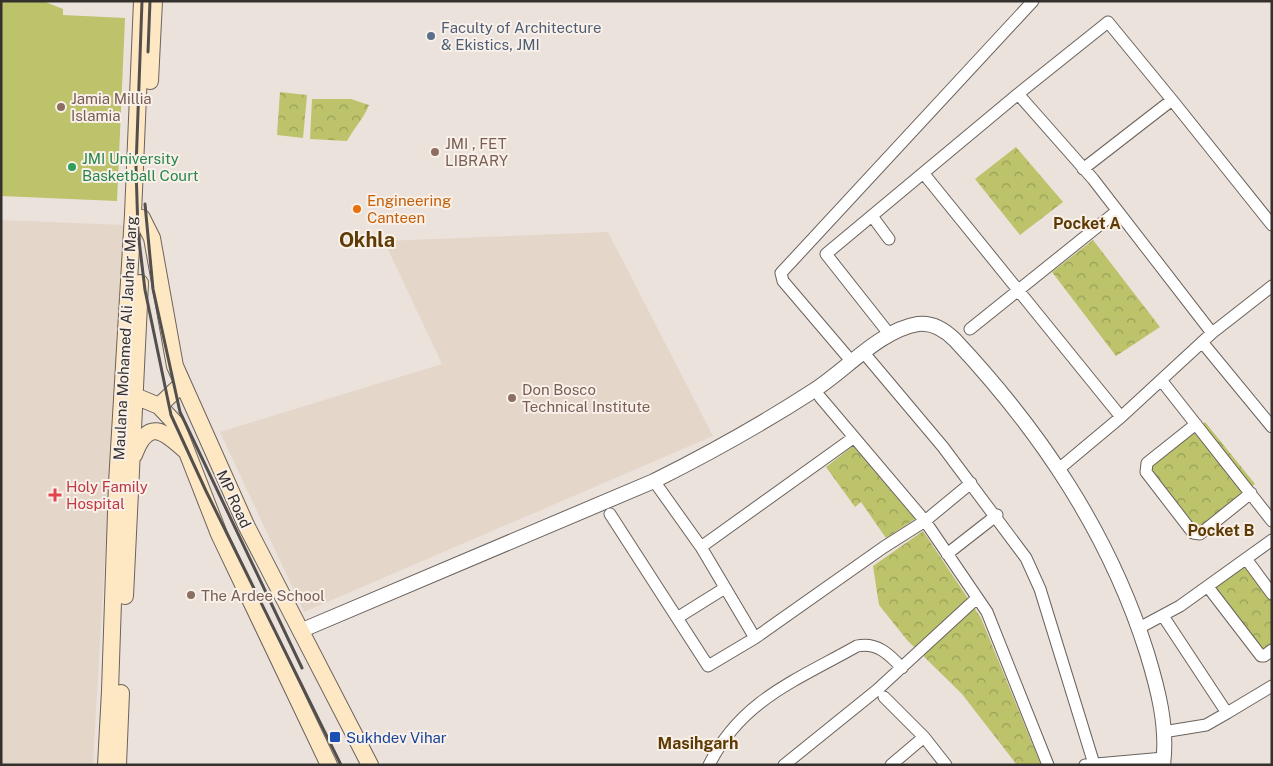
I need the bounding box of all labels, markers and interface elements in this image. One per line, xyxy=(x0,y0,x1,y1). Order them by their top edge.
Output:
place label: Faculty of Architecture & Ekistics, JMI xyxy=(441,19,602,53)
marker: Faculty of Architecture & Ekistics, JMI xyxy=(425,30,437,42)
place label: Jamia Millia Islamia xyxy=(71,90,152,124)
marker: Jamia Millia Islamia xyxy=(55,101,67,113)
place label: JMI , FET LIBRARY xyxy=(445,135,508,169)
marker: JMI , FET LIBRARY xyxy=(429,146,441,158)
place label: JMI University Basketball Court xyxy=(82,150,199,184)
marker: JMI University Basketball Court xyxy=(66,161,78,173)
place label: Engineering Canteen xyxy=(367,192,451,226)
marker: Engineering Canteen xyxy=(351,203,363,215)
district label: Pocket A xyxy=(1053,214,1121,233)
street label: Maulana Mohamed Ali Jauhar Marg xyxy=(110,215,140,461)
district label: Okhla xyxy=(339,228,395,252)
place label: Don Bosco Technical Institute xyxy=(522,381,650,415)
marker: Don Bosco Technical Institute xyxy=(506,392,518,404)
street label: MP Road xyxy=(213,467,255,531)
place label: Holy Family Hospital xyxy=(66,478,148,512)
marker: Holy Family Hospital xyxy=(48,488,62,502)
district label: Pocket B xyxy=(1187,521,1255,540)
place label: The Ardee School xyxy=(201,587,325,604)
marker: The Ardee School xyxy=(185,589,197,601)
place label: Sukhdev Vihar xyxy=(346,729,447,746)
marker: Sukhdev Vihar xyxy=(328,730,342,744)
district label: Masihgarh xyxy=(658,734,738,753)

